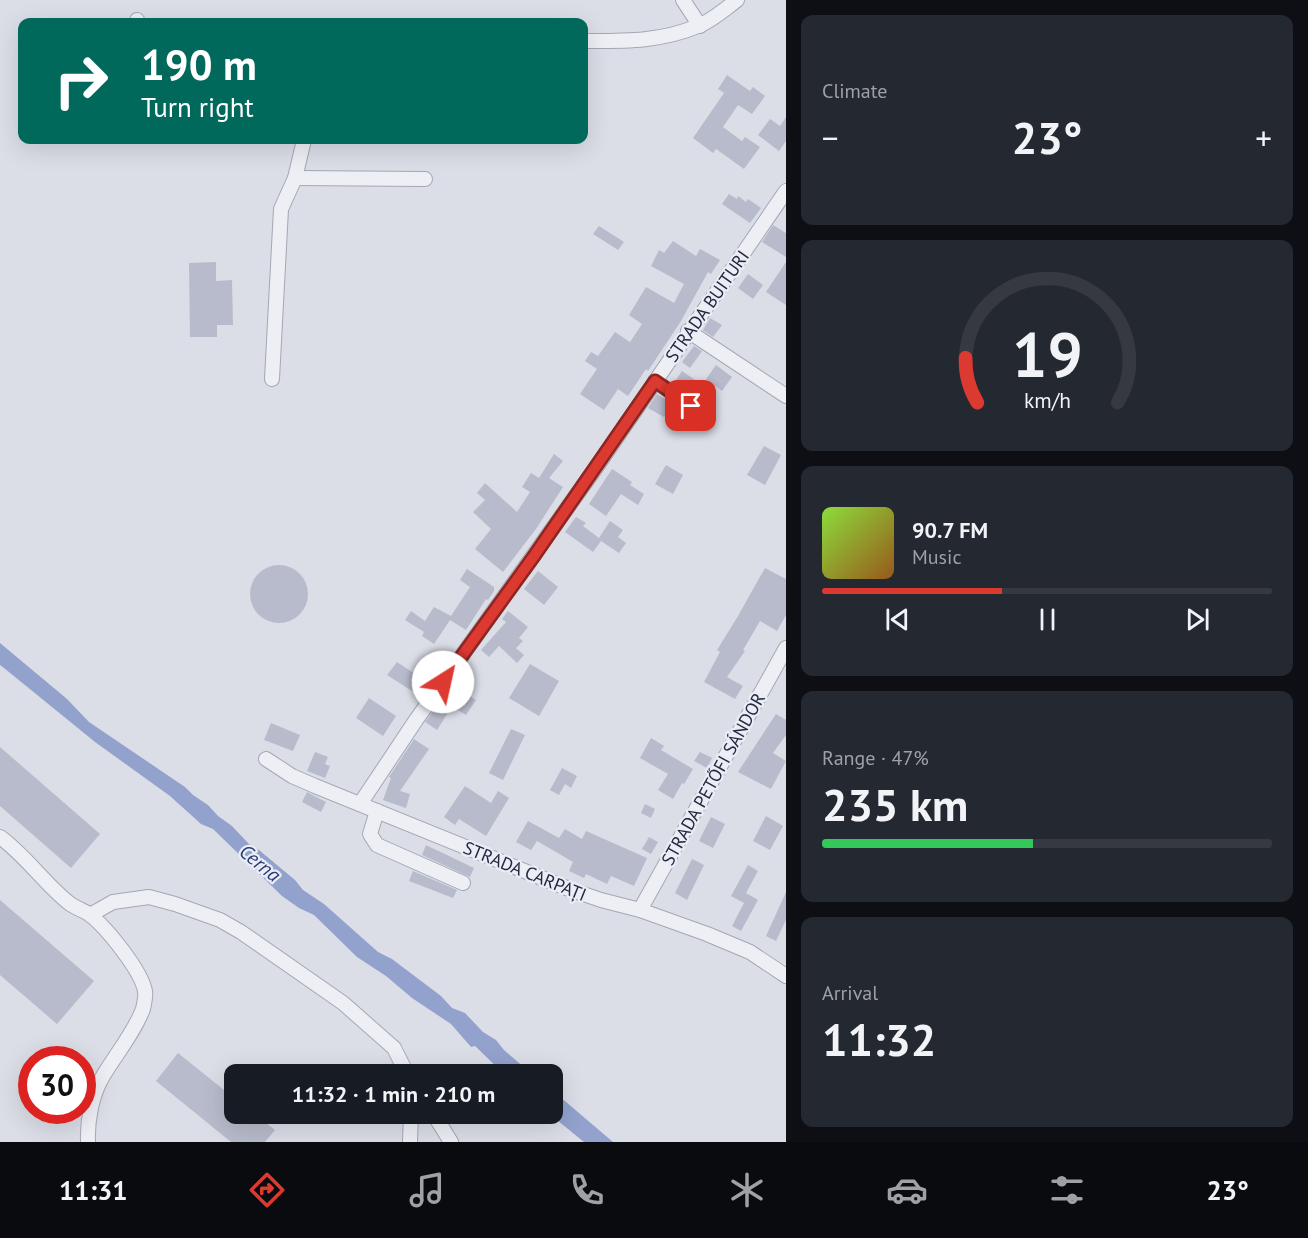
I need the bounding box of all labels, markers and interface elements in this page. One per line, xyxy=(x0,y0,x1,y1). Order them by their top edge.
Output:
text: 190 m xyxy=(141,37,257,92)
icon: right xyxy=(42,42,120,120)
text: Climate xyxy=(822,78,888,104)
text: Turn right xyxy=(141,90,254,124)
text: 23° xyxy=(1012,108,1082,166)
text: − xyxy=(822,116,839,159)
text: + xyxy=(1255,116,1272,159)
street label: STRADA BUITURI xyxy=(660,246,754,366)
text: 19 xyxy=(1012,313,1082,394)
pin xyxy=(665,380,716,431)
text: km/h xyxy=(1023,386,1070,414)
icon: arrive xyxy=(674,389,707,422)
text: 90.7 FM xyxy=(912,516,988,544)
text: Music xyxy=(912,544,961,570)
icon: previous xyxy=(881,603,914,636)
icon: pause xyxy=(1031,603,1064,636)
icon: next xyxy=(1181,603,1214,636)
position arrow xyxy=(411,650,475,714)
street label: STRADA PETŐFI SÁNDOR xyxy=(656,688,770,869)
text: Range · 47% xyxy=(822,745,929,771)
text: 235 km xyxy=(822,775,968,833)
street label: STRADA CARPAȚI xyxy=(460,836,590,906)
water label: Cerna xyxy=(234,838,286,888)
text: Arrival xyxy=(822,980,878,1006)
text: 11:32 xyxy=(822,1010,936,1068)
speed limit sign: 30 xyxy=(18,1046,96,1124)
text: 11:32 · 1 min · 210 m xyxy=(292,1080,495,1108)
icon: directions xyxy=(246,1169,288,1211)
icon: music xyxy=(406,1169,448,1211)
icon: phone xyxy=(566,1169,608,1211)
icon: climate xyxy=(726,1169,768,1211)
icon: car xyxy=(886,1169,928,1211)
icon: filters xyxy=(1046,1169,1088,1211)
text: 11:31 xyxy=(59,1173,128,1207)
text: 23° xyxy=(1206,1173,1249,1207)

